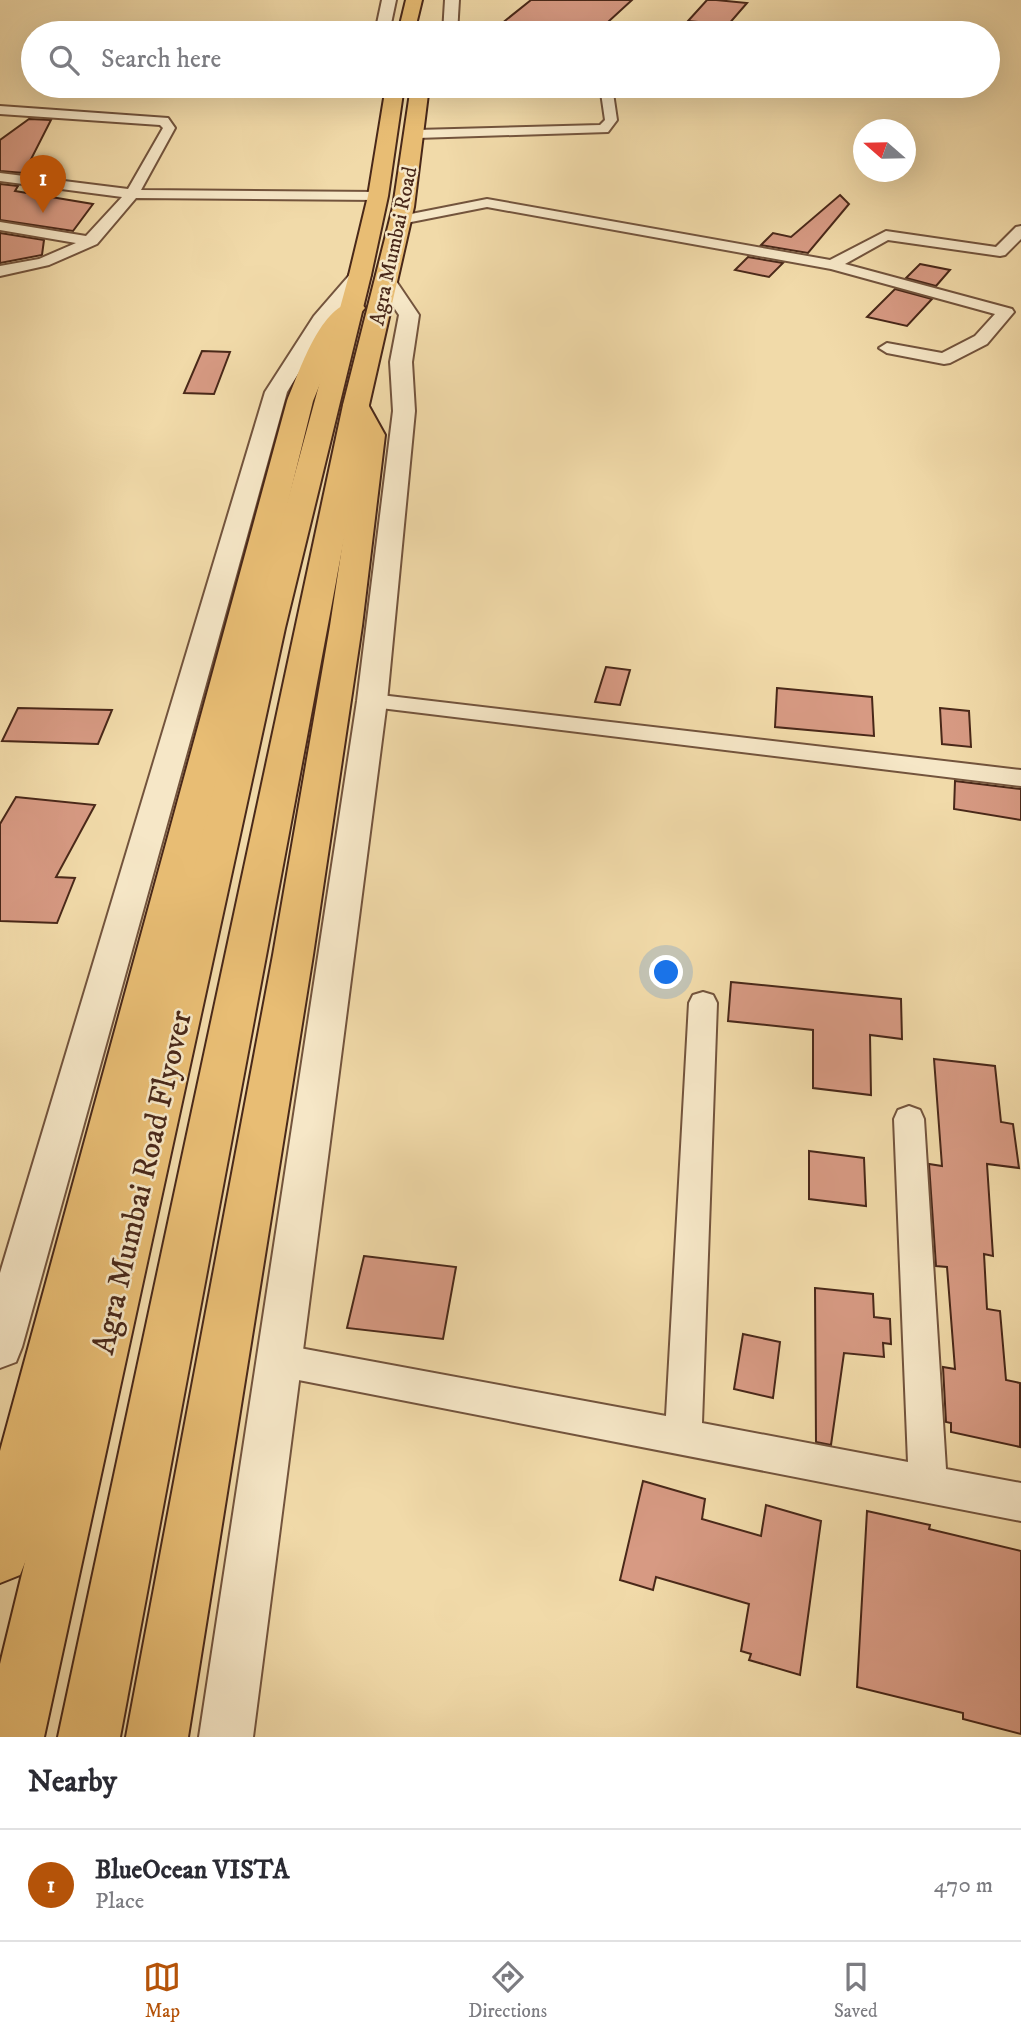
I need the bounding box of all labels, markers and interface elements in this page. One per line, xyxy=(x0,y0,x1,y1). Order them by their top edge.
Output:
search box xyxy=(21,21,1000,98)
icon: search xyxy=(45,41,83,79)
text: Search here xyxy=(101,43,221,76)
north arrow xyxy=(853,119,916,182)
pin: 1 xyxy=(20,155,66,213)
street label: Agra Mumbai Road xyxy=(364,164,424,328)
your location xyxy=(649,955,683,989)
street label: Agra Mumbai Road Flyover xyxy=(84,1006,202,1358)
text: Nearby xyxy=(28,1764,117,1801)
text: BlueOcean VISTA xyxy=(95,1854,289,1887)
text: 1 xyxy=(47,1871,55,1900)
text: 470 m xyxy=(934,1871,993,1900)
text: Place xyxy=(95,1887,144,1916)
tab: Map xyxy=(143,1958,181,2023)
tab: Directions xyxy=(468,1958,547,2023)
tab: Saved xyxy=(834,1958,878,2023)

